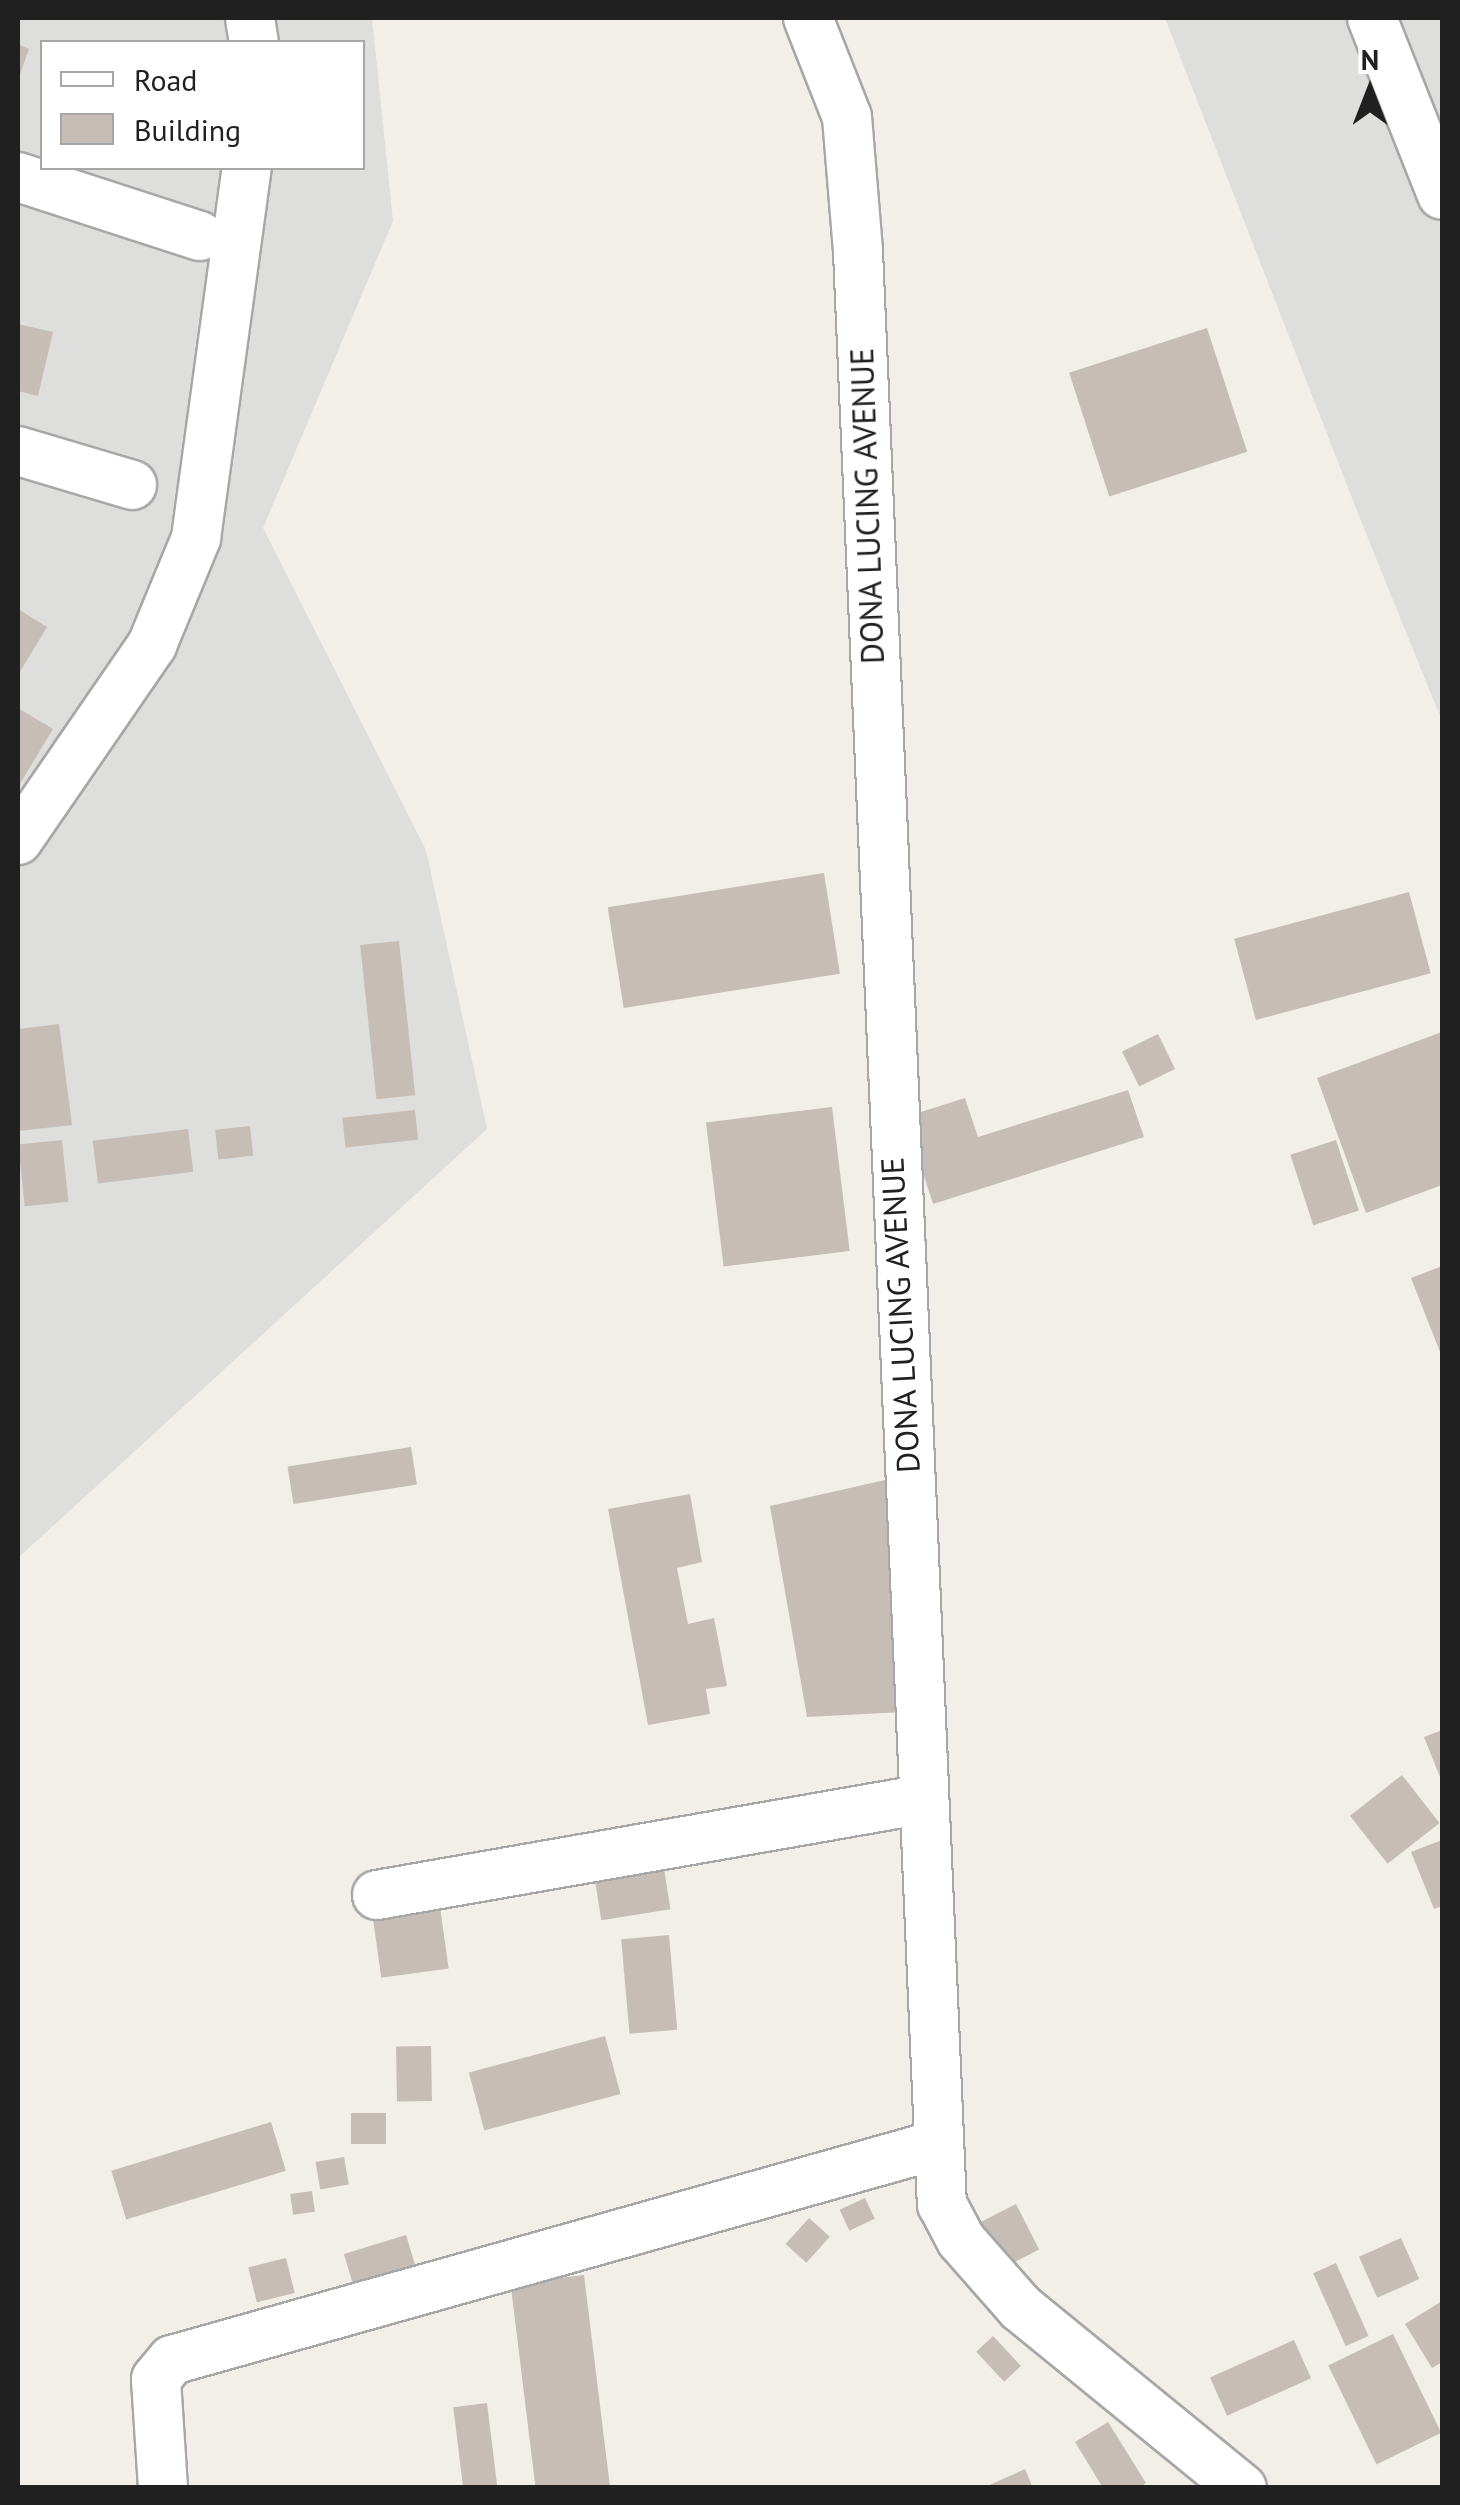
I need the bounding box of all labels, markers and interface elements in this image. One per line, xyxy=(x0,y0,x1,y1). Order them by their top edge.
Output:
legend xyxy=(40,40,365,170)
north arrow xyxy=(1320,40,1420,140)
text: N xyxy=(1361,41,1379,78)
text: Road xyxy=(134,60,198,99)
text: Building xyxy=(134,110,241,149)
street label: DONA LUCING AVENUE xyxy=(842,346,892,666)
street label: DONA LUCING AVENUE xyxy=(872,1155,928,1475)

